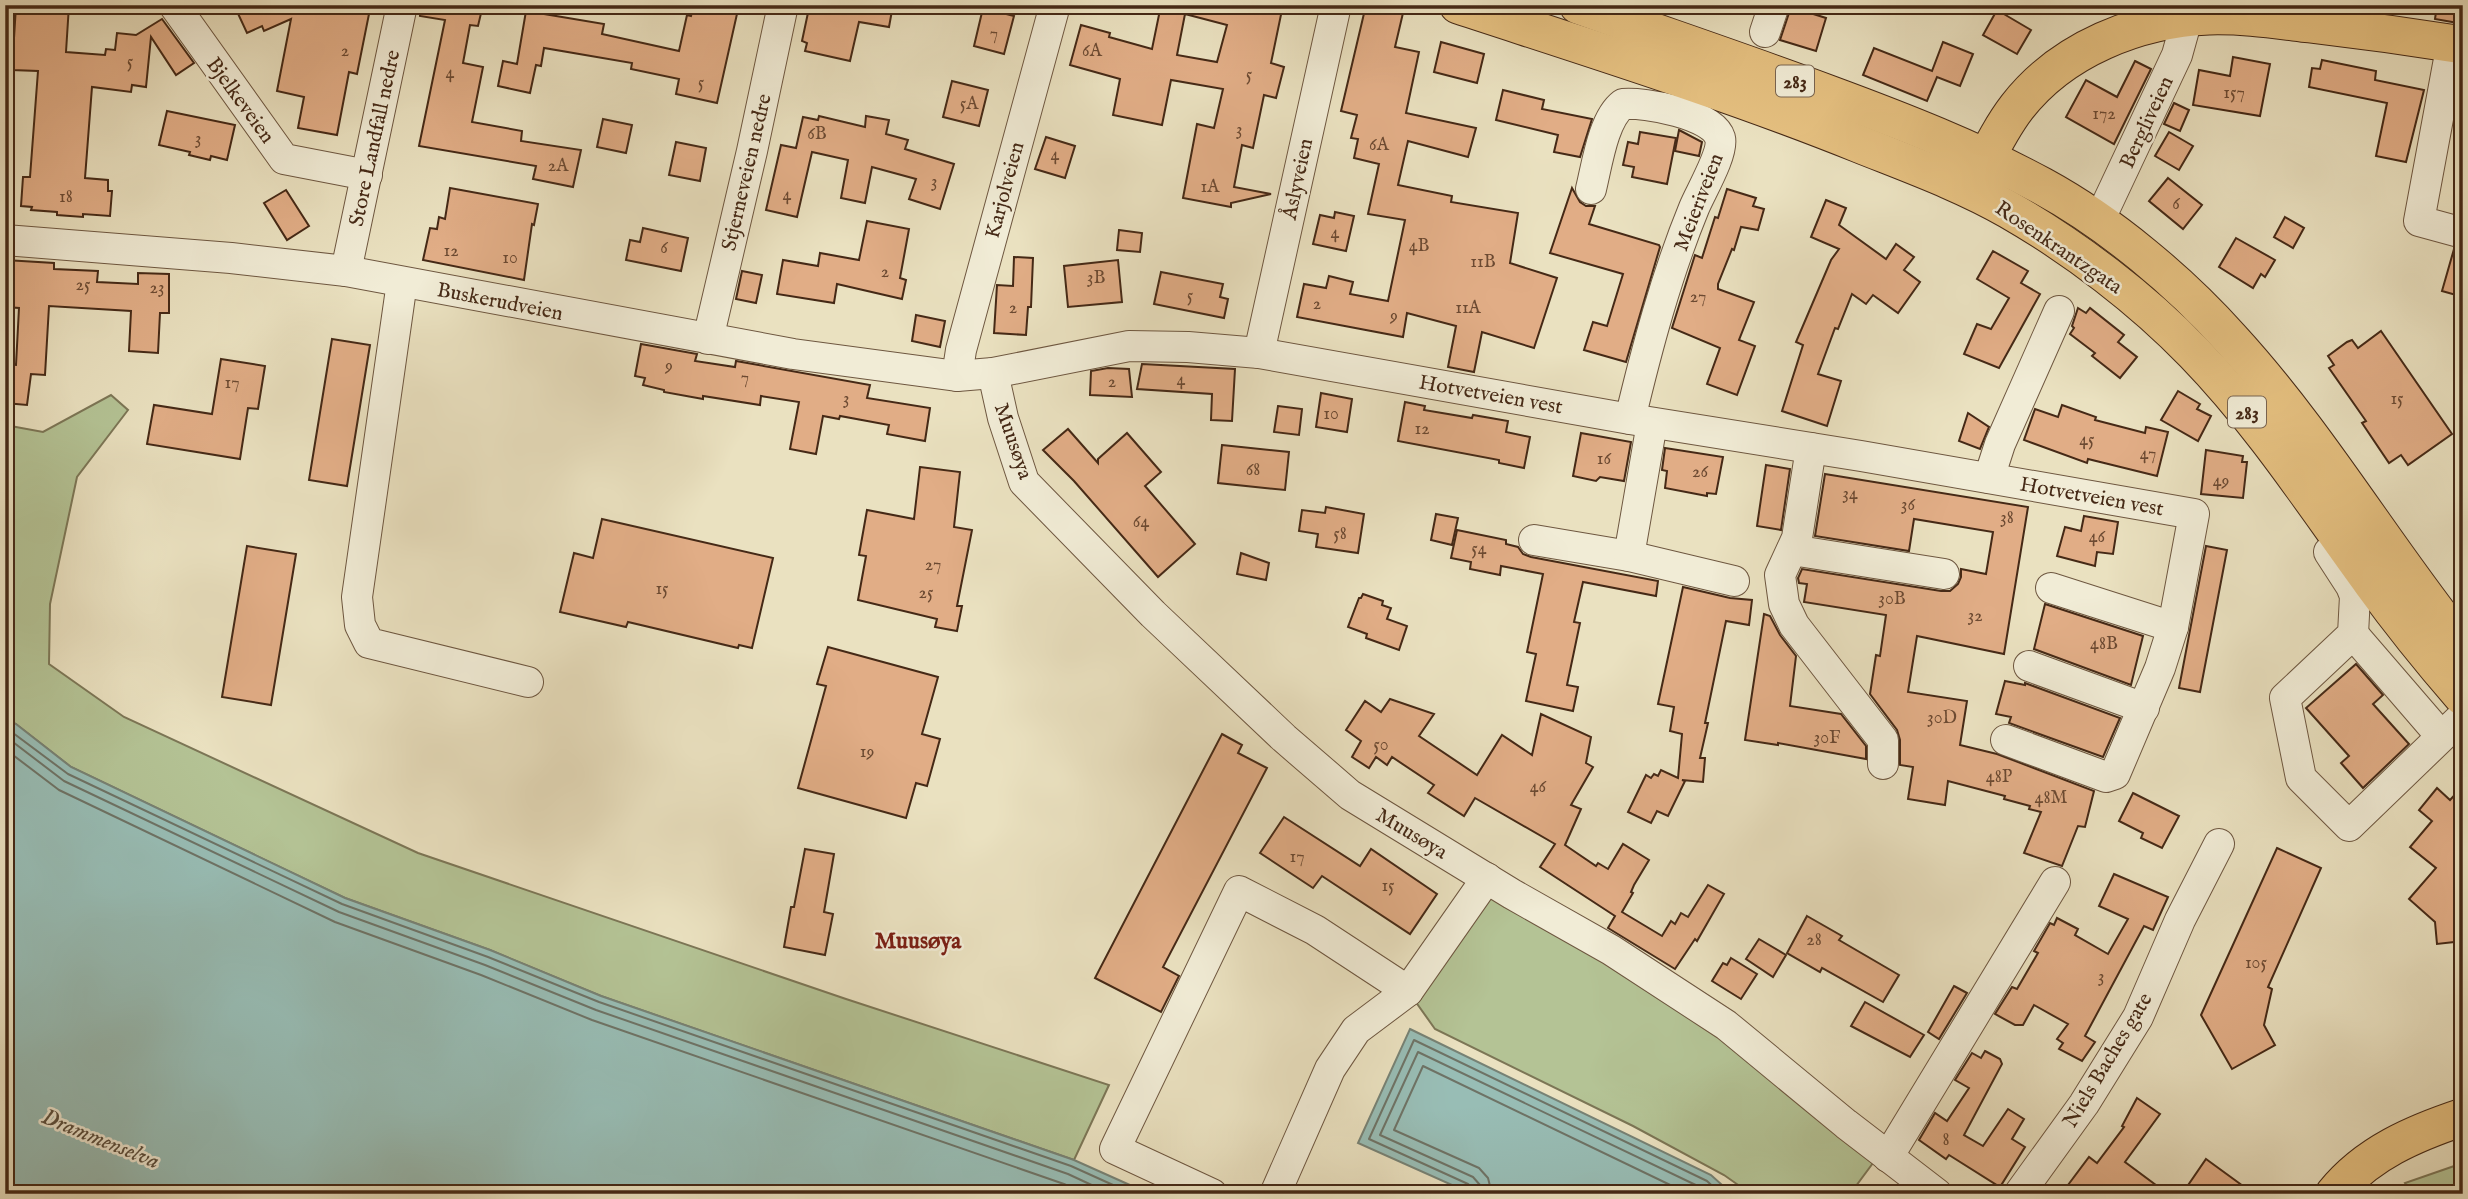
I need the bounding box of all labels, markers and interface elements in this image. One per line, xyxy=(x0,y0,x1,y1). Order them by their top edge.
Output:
house number: 7 xyxy=(990,23,998,46)
house number: 2 xyxy=(341,40,349,63)
house number: 6A xyxy=(1082,40,1103,63)
street label: Store Landfall nedre xyxy=(344,47,407,229)
house number: 5 xyxy=(127,51,134,74)
street label: Bjelkeveien xyxy=(199,52,280,149)
house number: 4 xyxy=(446,62,455,85)
house number: 5 xyxy=(1246,64,1253,87)
road number: 283 xyxy=(1776,66,1814,96)
house number: 5 xyxy=(698,72,705,95)
street label: Bergliveien xyxy=(2114,72,2181,173)
house number: 157 xyxy=(2223,82,2245,105)
street label: Stjerneveien nedre xyxy=(716,91,779,253)
house number: 5A xyxy=(960,93,979,116)
house number: 172 xyxy=(2092,103,2116,126)
house number: 3 xyxy=(1236,119,1242,142)
house number: 6B xyxy=(807,123,827,146)
house number: 3 xyxy=(195,128,201,151)
house number: 6A xyxy=(1369,134,1390,157)
street label: Åslyveien xyxy=(1275,136,1320,224)
street label: Karjolveien xyxy=(980,139,1031,242)
house number: 4 xyxy=(1051,144,1060,167)
street label: Meieriveien xyxy=(1668,150,1730,255)
house number: 2A xyxy=(548,155,569,178)
house number: 3 xyxy=(931,171,937,194)
house number: 1A xyxy=(1201,176,1220,199)
house number: 4 xyxy=(783,184,792,207)
house number: 18 xyxy=(59,186,73,209)
house number: 6 xyxy=(2172,193,2180,216)
street label: Rosenkrantzgata xyxy=(1989,196,2128,301)
house number: 4 xyxy=(1331,222,1340,245)
house number: 4B xyxy=(1409,235,1429,258)
house number: 6 xyxy=(660,237,668,260)
house number: 12 xyxy=(443,240,459,263)
house number: 10 xyxy=(502,247,518,270)
house number: 11B xyxy=(1470,251,1496,274)
house number: 2 xyxy=(881,261,889,284)
house number: 3B xyxy=(1087,267,1105,290)
house number: 25 xyxy=(76,274,91,297)
house number: 23 xyxy=(149,277,165,300)
street label: Buskerudveien xyxy=(434,277,565,328)
house number: 5 xyxy=(1187,285,1194,308)
house number: 27 xyxy=(1690,286,1706,309)
house number: 2 xyxy=(1313,293,1321,316)
house number: 2 xyxy=(1009,297,1017,320)
house number: 11A xyxy=(1455,297,1482,320)
house number: 9 xyxy=(1389,305,1398,328)
house number: 9 xyxy=(664,355,673,378)
house number: 7 xyxy=(741,367,749,390)
house number: 4 xyxy=(1177,369,1186,392)
street label: Hotvetveien vest xyxy=(1417,370,1565,421)
house number: 2 xyxy=(1108,371,1116,394)
house number: 17 xyxy=(224,372,240,395)
house number: 3 xyxy=(843,388,849,411)
house number: 15 xyxy=(2390,388,2404,411)
road number: 283 xyxy=(2228,396,2266,428)
street label: Muusøya xyxy=(987,400,1039,484)
house number: 10 xyxy=(1323,403,1339,426)
house number: 12 xyxy=(1414,418,1430,441)
house number: 45 xyxy=(2079,429,2095,452)
house number: 47 xyxy=(2140,443,2156,466)
house number: 16 xyxy=(1597,448,1612,471)
house number: 68 xyxy=(1246,459,1260,482)
house number: 26 xyxy=(1692,461,1708,484)
house number: 49 xyxy=(2213,470,2229,493)
street label: Hotvetveien vest xyxy=(2018,472,2166,523)
house number: 34 xyxy=(1842,483,1858,506)
house number: 36 xyxy=(1901,494,1916,517)
house number: 38 xyxy=(2000,507,2014,530)
house number: 64 xyxy=(1133,511,1149,534)
house number: 58 xyxy=(1333,523,1347,546)
house number: 46 xyxy=(2089,526,2106,549)
house number: 54 xyxy=(1471,538,1487,561)
house number: 27 xyxy=(925,554,941,577)
house number: 15 xyxy=(655,578,669,601)
house number: 25 xyxy=(919,582,934,605)
house number: 30B xyxy=(1878,588,1906,611)
house number: 32 xyxy=(1967,605,1983,628)
house number: 48B xyxy=(2090,633,2118,656)
house number: 30D xyxy=(1927,707,1957,730)
house number: 30F xyxy=(1814,727,1841,750)
house number: 50 xyxy=(1373,734,1389,757)
house number: 19 xyxy=(860,741,874,764)
house number: 48P xyxy=(1986,766,2012,789)
house number: 46 xyxy=(1530,776,1547,799)
house number: 48M xyxy=(2035,787,2067,810)
street label: Muusøya xyxy=(1370,802,1453,867)
house number: 17 xyxy=(1289,846,1305,869)
house number: 15 xyxy=(1381,875,1395,898)
district label: Muusøya xyxy=(875,927,962,956)
house number: 28 xyxy=(1806,929,1822,952)
house number: 105 xyxy=(2245,952,2267,975)
house number: 3 xyxy=(2098,966,2104,989)
street label: Niels Baches gate xyxy=(2057,988,2159,1133)
water label: Drammenselva xyxy=(37,1103,164,1176)
house number: 8 xyxy=(1942,1129,1950,1152)

